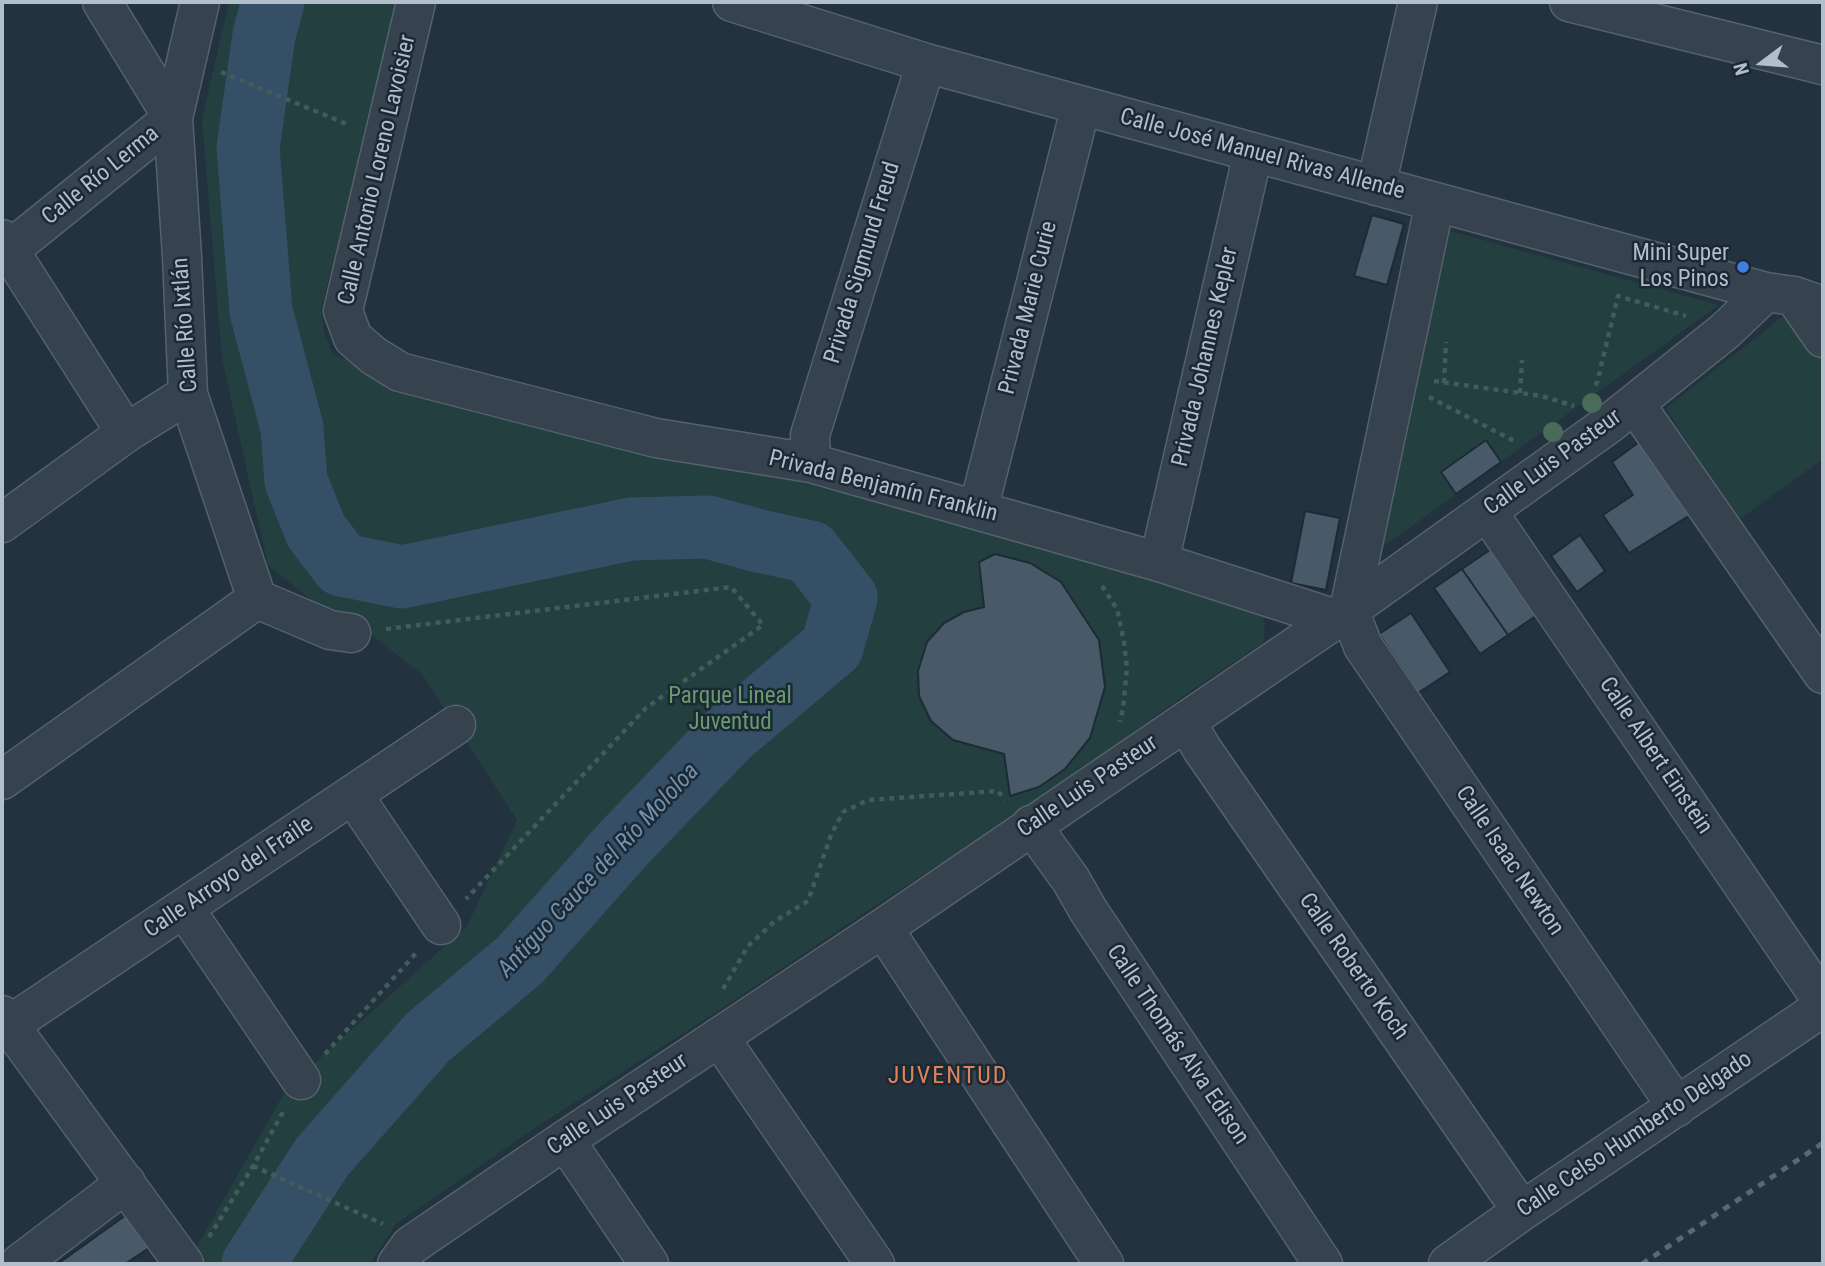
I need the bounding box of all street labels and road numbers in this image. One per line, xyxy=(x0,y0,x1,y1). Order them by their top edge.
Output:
street label: Calle Antonio Loreno Lavoisier xyxy=(333,32,423,308)
street label: Calle José Manuel Rivas Allende xyxy=(1117,104,1407,206)
street label: Calle Río Lerma xyxy=(37,121,165,231)
street label: Privada Sigmund Freud xyxy=(819,159,907,367)
street label: Privada Marie Curie xyxy=(994,219,1064,397)
street label: Privada Johannes Kepler xyxy=(1167,245,1245,469)
street label: Calle Río Ixtlán xyxy=(168,257,204,393)
street label: Calle Luis Pasteur xyxy=(1479,404,1627,522)
street label: Privada Benjamín Franklin xyxy=(766,445,1000,529)
street label: Calle Albert Einstein xyxy=(1592,672,1718,840)
street label: Calle Luis Pasteur xyxy=(1013,730,1163,844)
street label: Calle Isaac Newton xyxy=(1449,781,1569,941)
street label: Calle Arroyo del Fraile xyxy=(139,811,319,945)
street label: Calle Roberto Koch xyxy=(1292,888,1414,1046)
street label: Calle Thomás Alva Edison xyxy=(1100,940,1254,1150)
street label: Calle Celso Humberto Delgado xyxy=(1512,1046,1758,1224)
street label: Calle Luis Pasteur xyxy=(543,1048,693,1162)

